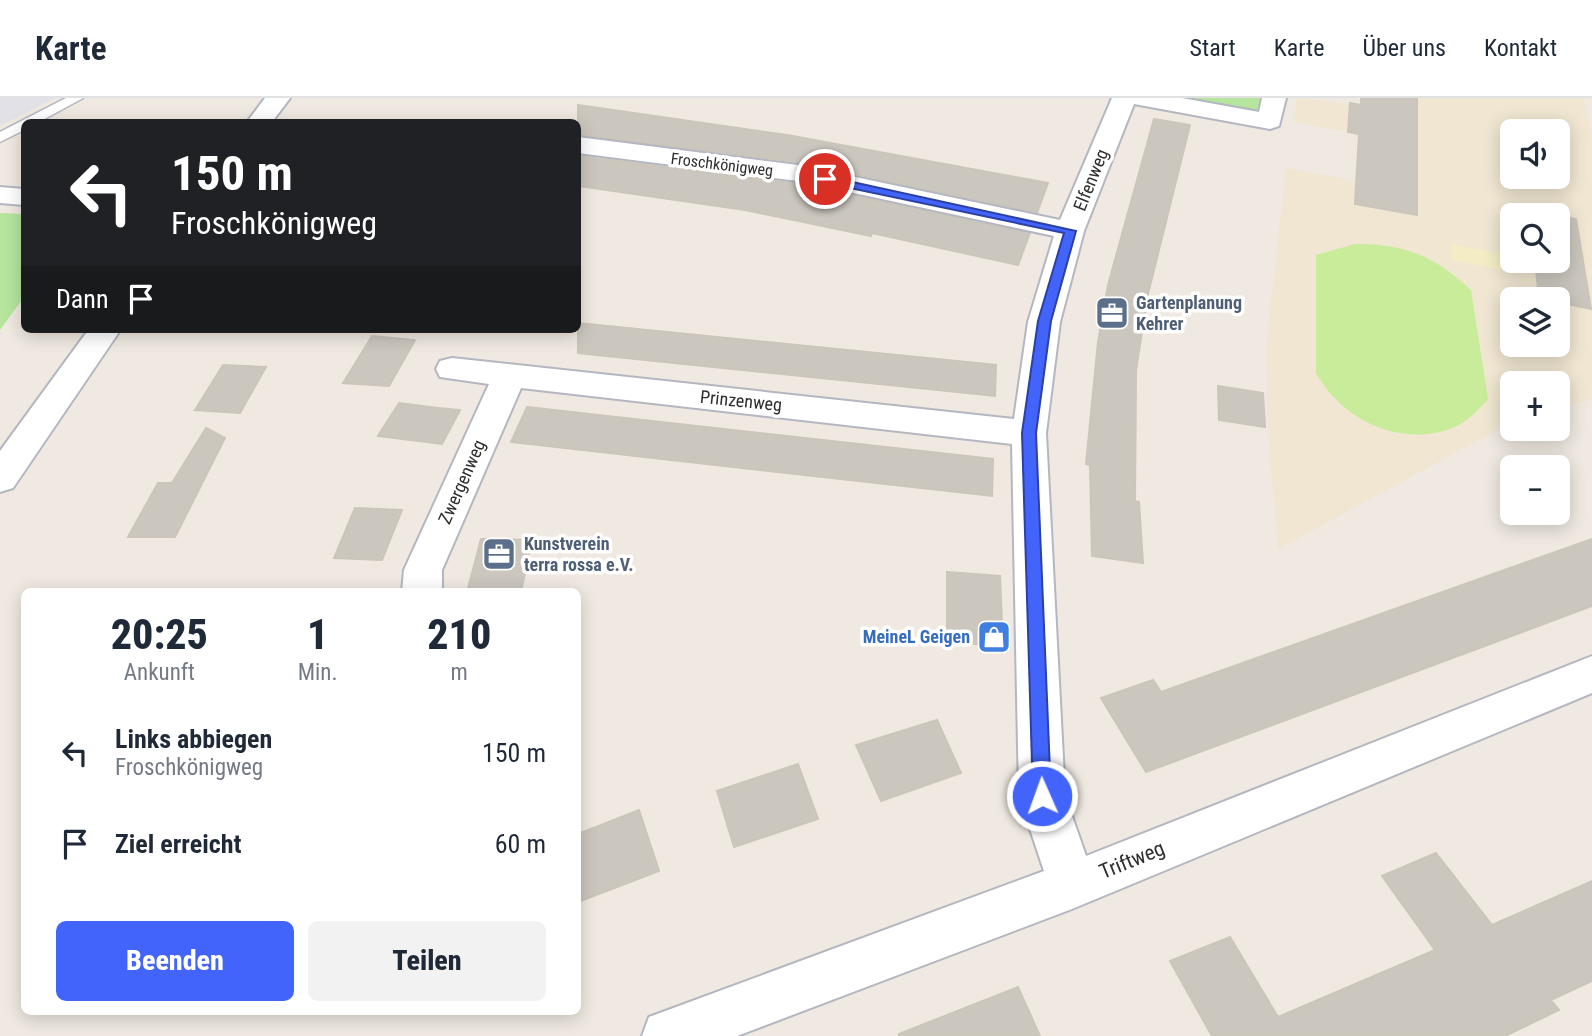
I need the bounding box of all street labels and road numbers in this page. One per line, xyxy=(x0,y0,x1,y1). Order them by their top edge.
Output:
street label: Elfenweg xyxy=(1069,146,1112,214)
street label: Froschkönigweg xyxy=(670,149,774,180)
street label: Prinzenweg xyxy=(699,386,783,415)
street label: Zwergenweg xyxy=(434,437,489,527)
street label: Triftweg xyxy=(1096,836,1168,884)

